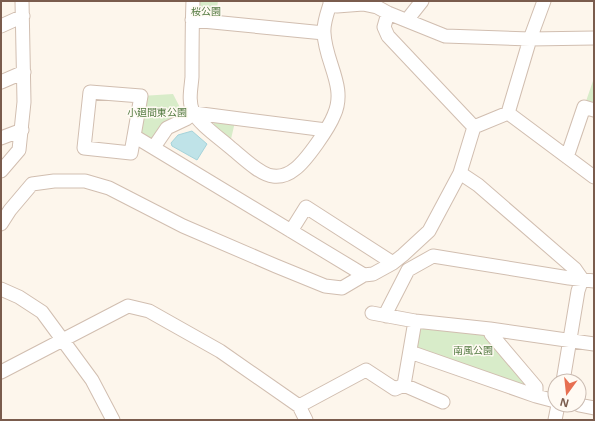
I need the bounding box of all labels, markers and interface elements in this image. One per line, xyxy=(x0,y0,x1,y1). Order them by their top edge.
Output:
park label: 桜公園 xyxy=(191,4,221,18)
park label: 小廻間東公園 xyxy=(127,105,187,119)
park label: 南風公園 xyxy=(453,343,493,357)
north arrow xyxy=(547,373,587,413)
text: N xyxy=(558,395,571,412)

